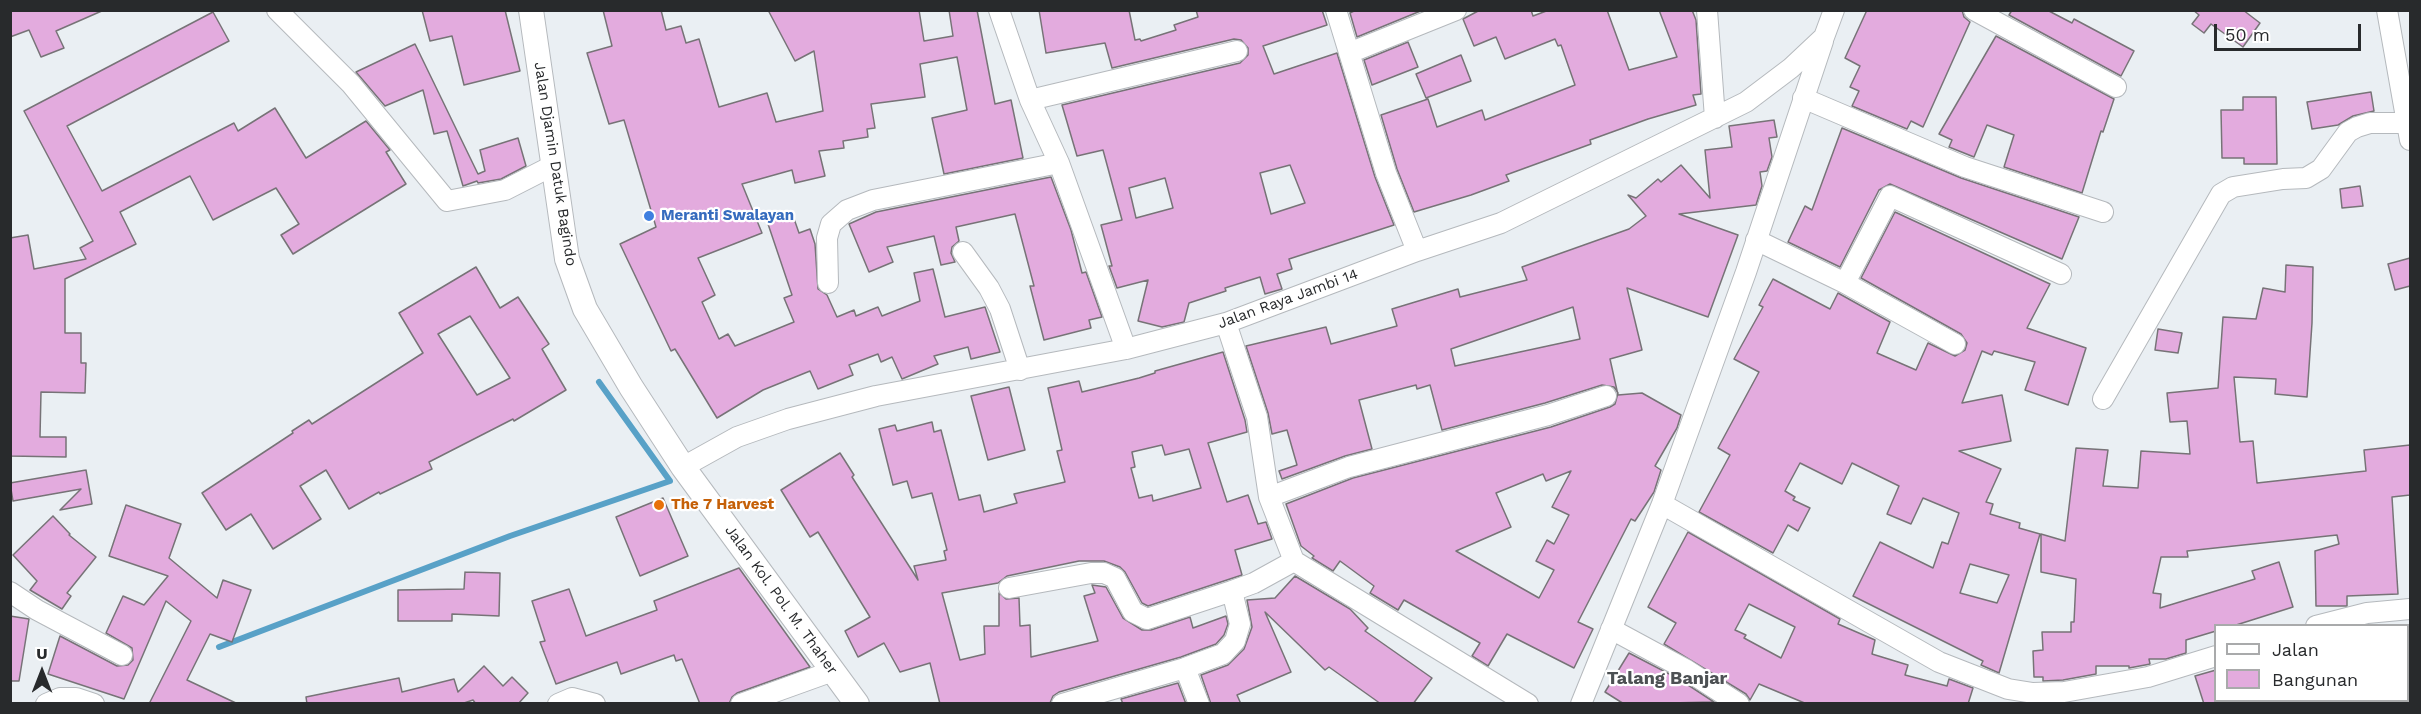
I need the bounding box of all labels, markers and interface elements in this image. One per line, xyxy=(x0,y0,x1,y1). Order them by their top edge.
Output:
scale bar xyxy=(2217,12,2364,50)
text: 50 m xyxy=(2225,24,2270,45)
street label: Jalan Djamin Datuk Bagindo xyxy=(530,61,580,267)
place label: Meranti Swalayan xyxy=(661,207,794,225)
marker: Meranti Swalayan xyxy=(642,209,656,223)
street label: Jalan Raya Jambi 14 xyxy=(1215,265,1361,333)
place label: The 7 Harvest xyxy=(671,496,774,514)
marker: The 7 Harvest xyxy=(652,498,666,512)
street label: Jalan Kol. Pol. M. Thaher xyxy=(721,522,841,678)
legend xyxy=(2214,624,2409,702)
text: Jalan xyxy=(2272,639,2319,660)
north arrow xyxy=(12,642,72,702)
text: U xyxy=(36,644,48,663)
district label: Talang Banjar xyxy=(1607,668,1727,690)
text: Bangunan xyxy=(2272,669,2358,690)

